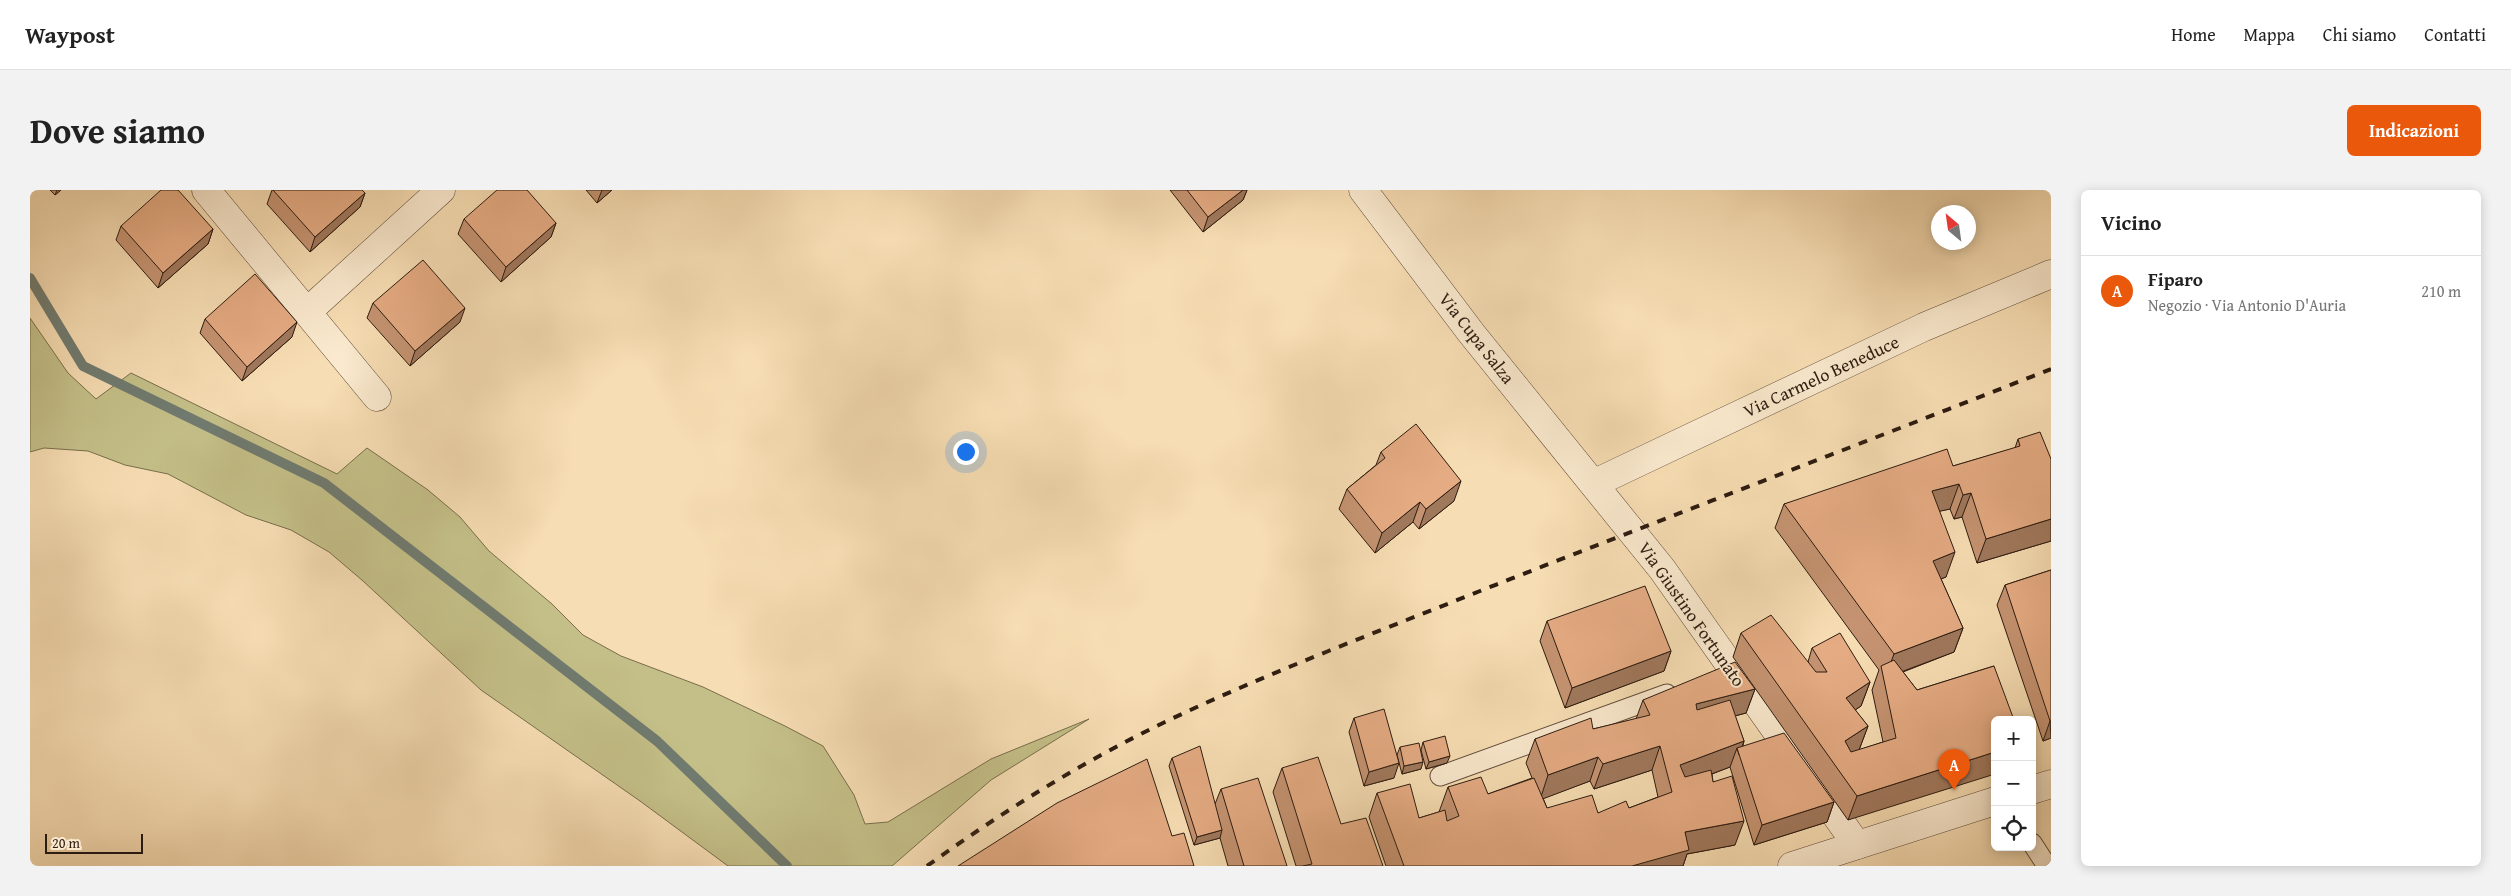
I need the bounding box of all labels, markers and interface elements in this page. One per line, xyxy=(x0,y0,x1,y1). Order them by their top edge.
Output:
text: Waypost xyxy=(25,17,115,52)
text: Home xyxy=(2171,21,2216,48)
text: Mappa xyxy=(2244,21,2295,48)
text: Chi siamo xyxy=(2323,21,2396,48)
text: Contatti xyxy=(2424,21,2486,48)
text: Dove siamo xyxy=(30,105,205,156)
button: Indicazioni xyxy=(2347,105,2481,156)
north arrow xyxy=(1931,205,1976,250)
text: Vicino xyxy=(2101,207,2161,238)
text: Fiparo xyxy=(2148,265,2203,293)
text: A xyxy=(2112,279,2122,303)
text: 210 m xyxy=(2421,279,2461,303)
street label: Via Cupa Salza xyxy=(1433,286,1522,390)
text: Negozio · Via Antonio D'Auria xyxy=(2148,293,2346,317)
street label: Via Carmelo Beneduce xyxy=(1739,328,1903,424)
your location xyxy=(953,439,979,465)
street label: Via Giustino Fortunato xyxy=(1632,536,1752,692)
map controls xyxy=(1991,716,2036,851)
button: + xyxy=(1991,716,2036,761)
pin: A xyxy=(1938,749,1970,790)
button: − xyxy=(1991,761,2036,806)
button: locate xyxy=(1991,806,2036,851)
scale bar xyxy=(45,831,142,854)
text: 20 m xyxy=(52,833,80,853)

